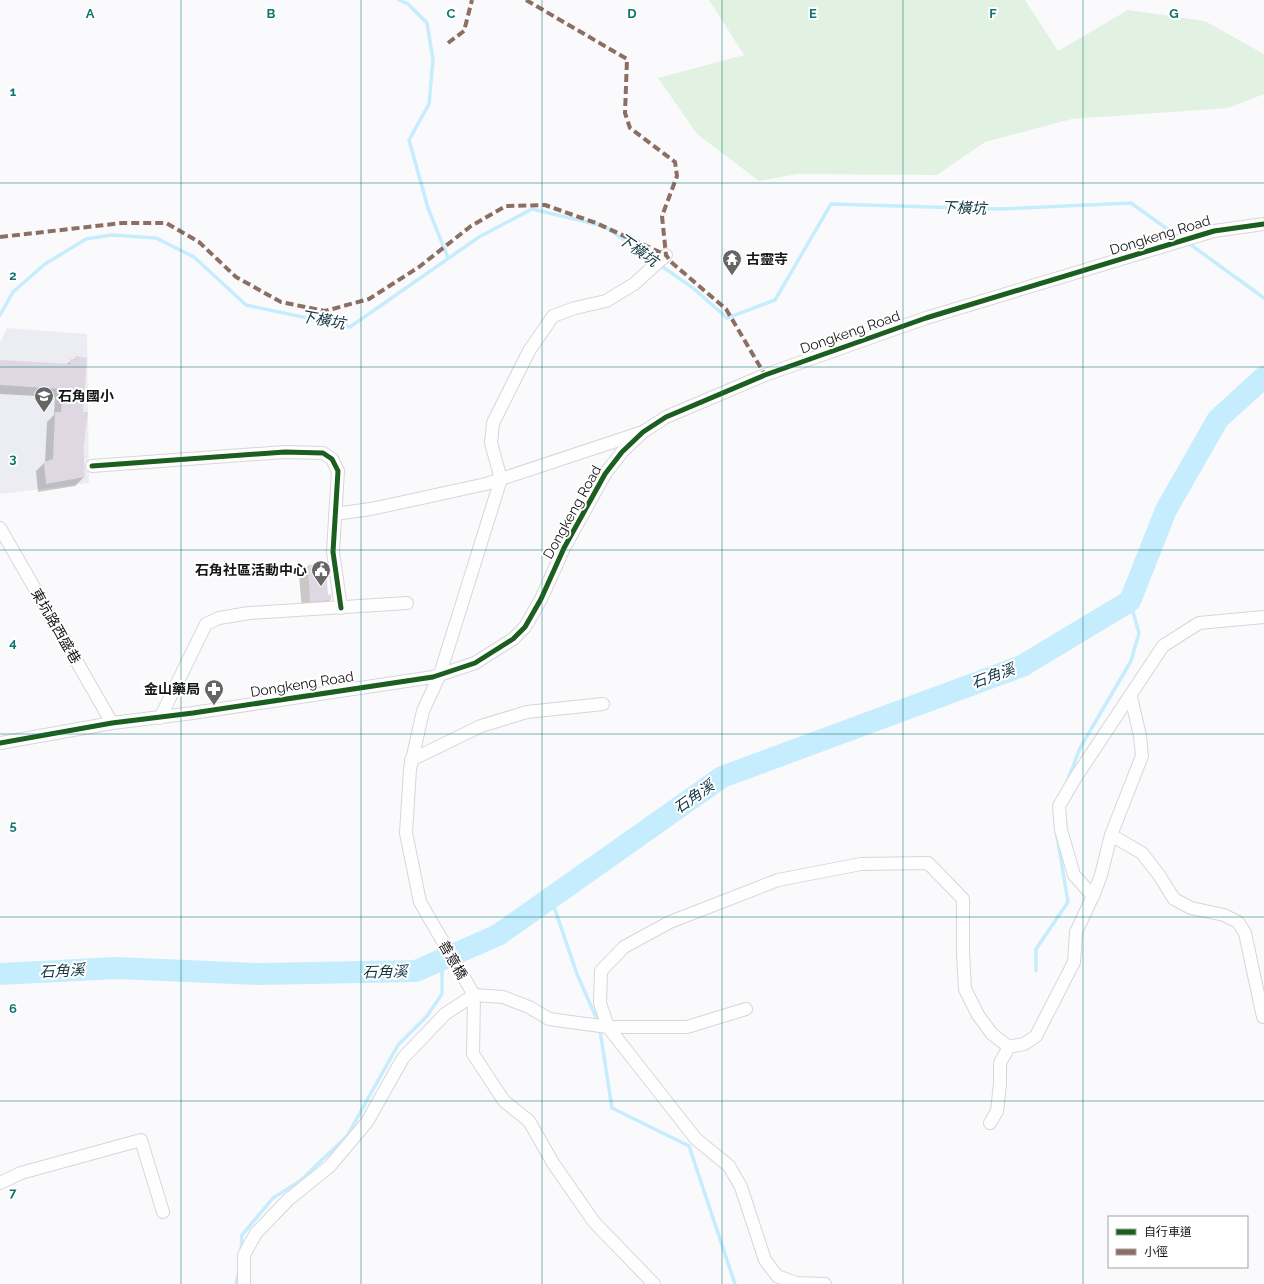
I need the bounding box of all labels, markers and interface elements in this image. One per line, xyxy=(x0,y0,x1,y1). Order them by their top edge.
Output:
text: A xyxy=(86,6,95,21)
text: B xyxy=(267,6,276,21)
text: C xyxy=(447,6,456,21)
text: D xyxy=(627,6,637,21)
text: E xyxy=(809,6,817,21)
text: F xyxy=(989,6,997,21)
text: G xyxy=(1169,6,1179,21)
text: 1 xyxy=(10,84,17,99)
water label: 下橫坑 xyxy=(941,198,989,218)
street label: Dongkeng Road xyxy=(1108,212,1212,258)
water label: 下橫坑 xyxy=(614,230,663,271)
temple icon: 古靈寺 xyxy=(721,248,743,276)
place label: 古靈寺 xyxy=(746,251,788,267)
text: 2 xyxy=(9,268,17,283)
water label: 下橫坑 xyxy=(299,307,349,333)
street label: Dongkeng Road xyxy=(798,307,902,357)
school or university icon: 石角國小 xyxy=(33,385,55,413)
place label: 石角國小 xyxy=(58,388,114,404)
text: 3 xyxy=(9,451,17,466)
street label: Dongkeng Road xyxy=(540,462,604,562)
public building icon: 石角社區活動中心 xyxy=(310,559,332,587)
place label: 石角社區活動中心 xyxy=(195,562,307,578)
street label: 東坑路西盛巷 xyxy=(28,586,84,666)
text: 4 xyxy=(9,635,17,650)
water label: 石角溪 xyxy=(969,659,1019,692)
street label: Dongkeng Road xyxy=(249,668,355,700)
pharmacy icon: 金山藥局 xyxy=(203,678,225,706)
place label: 金山藥局 xyxy=(144,681,200,697)
water label: 石角溪 xyxy=(670,776,719,817)
text: 5 xyxy=(9,818,17,833)
street label: 善意橋 xyxy=(436,938,470,982)
water label: 石角溪 xyxy=(39,961,87,981)
water label: 石角溪 xyxy=(362,963,410,981)
text: 6 xyxy=(9,1001,17,1016)
text: 7 xyxy=(9,1185,17,1200)
legend xyxy=(1108,1216,1248,1268)
text: 自行車道 xyxy=(1144,1225,1192,1239)
text: 小徑 xyxy=(1144,1245,1168,1259)

